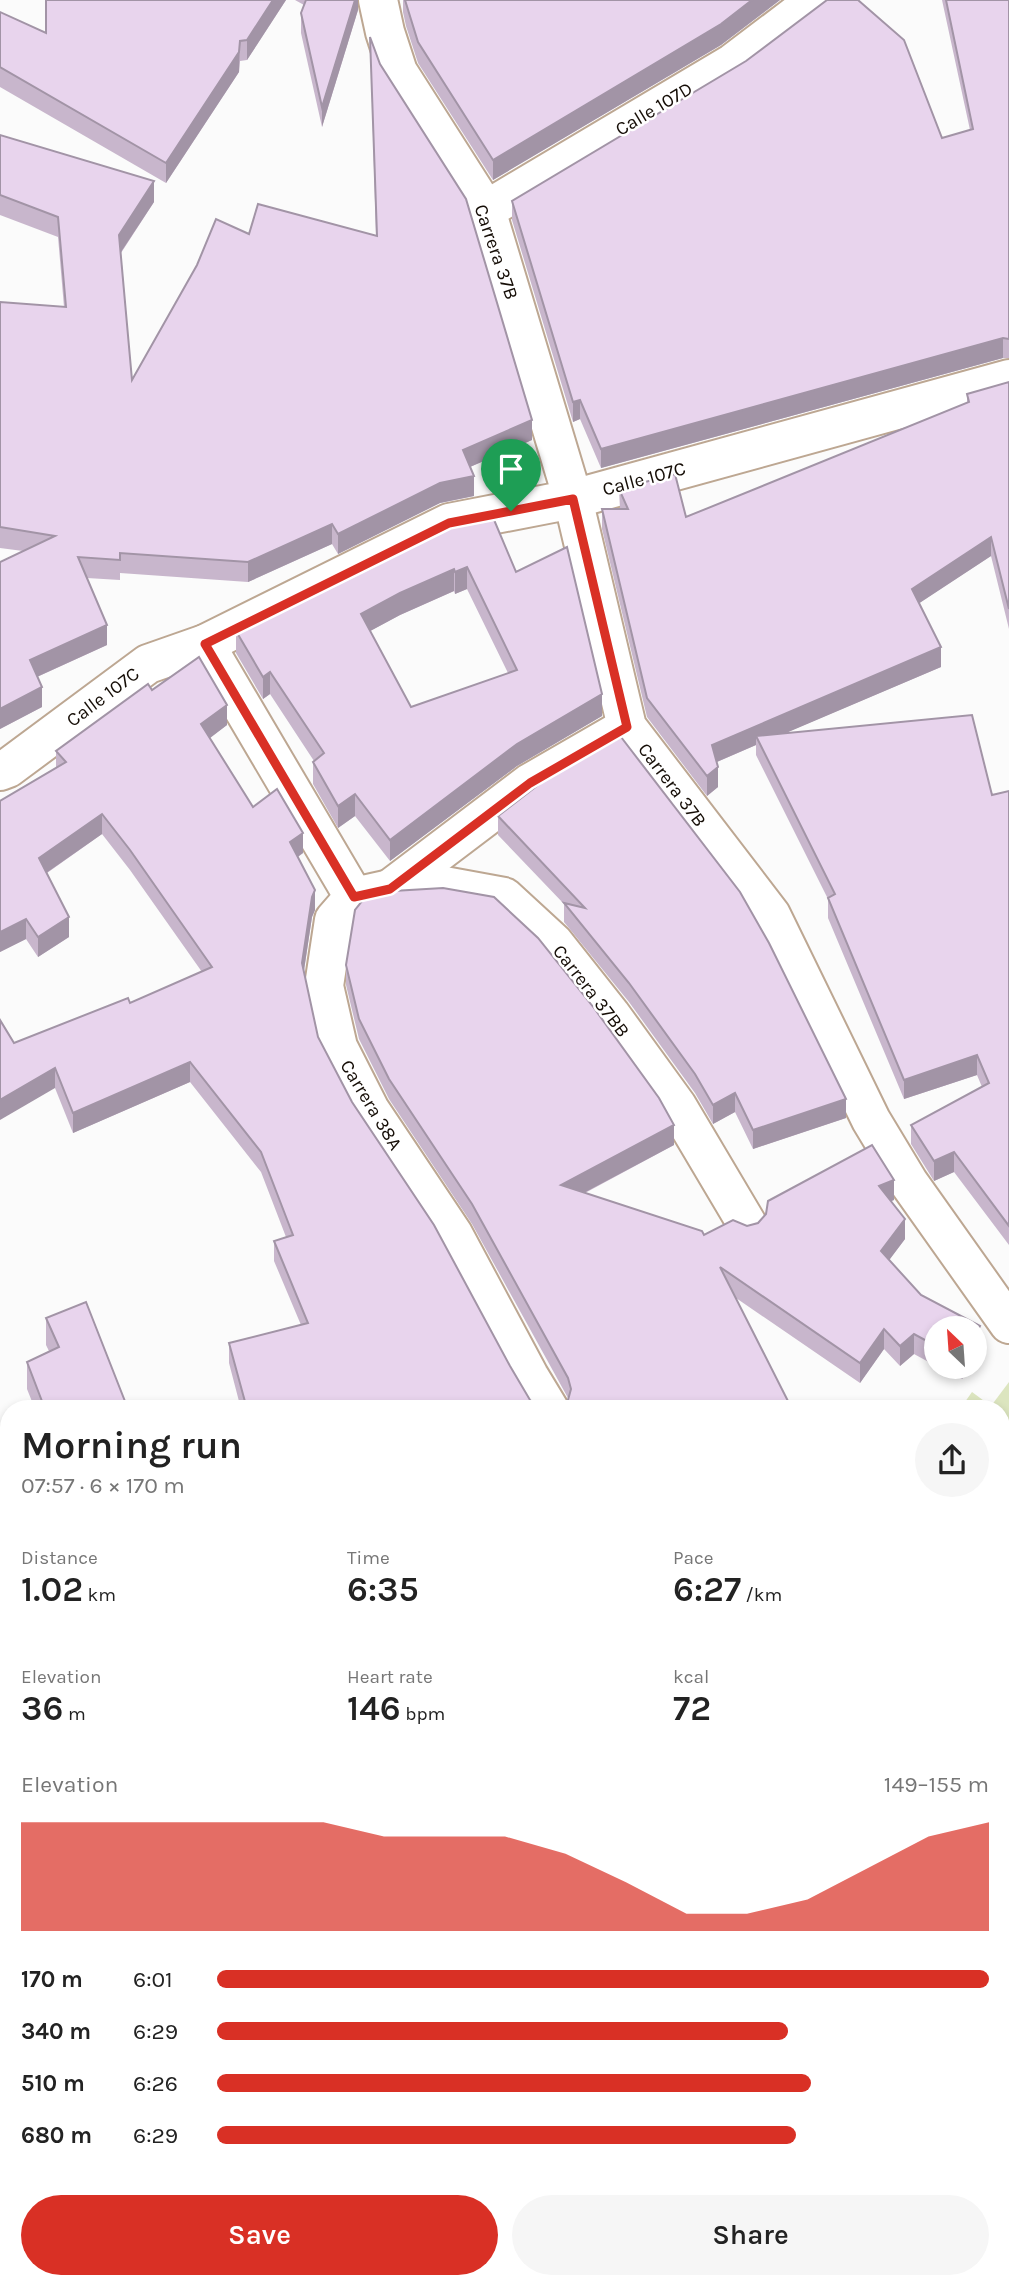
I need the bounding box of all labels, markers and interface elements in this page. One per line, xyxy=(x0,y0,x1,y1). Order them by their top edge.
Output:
street label: Calle 107D xyxy=(611,77,697,141)
street label: Carrera 37B xyxy=(469,201,523,303)
pin xyxy=(481,439,541,511)
icon: arrive xyxy=(492,450,530,488)
street label: Calle 107C xyxy=(600,457,688,501)
street label: Calle 107C xyxy=(62,663,144,731)
street label: Carrera 37B xyxy=(633,739,711,831)
street label: Carrera 37BB xyxy=(548,940,634,1042)
street label: Carrera 38A xyxy=(335,1056,407,1154)
north arrow xyxy=(924,1316,987,1379)
map controls xyxy=(924,1316,987,1379)
text: Morning run xyxy=(21,1423,242,1468)
button: share xyxy=(915,1423,989,1497)
text: 07:57 · 6 × 170 m xyxy=(21,1472,185,1499)
text: Distance xyxy=(21,1547,98,1569)
text: Time xyxy=(347,1547,390,1569)
text: Pace xyxy=(673,1547,714,1569)
text: 1.02 xyxy=(21,1569,83,1610)
text: 6:35 xyxy=(347,1569,419,1610)
text: 6:27 xyxy=(673,1569,741,1610)
text: km xyxy=(83,1584,116,1606)
text: /km xyxy=(741,1584,782,1606)
text: Elevation xyxy=(21,1666,101,1688)
text: Heart rate xyxy=(347,1666,433,1688)
text: kcal xyxy=(673,1666,709,1688)
text: 36 xyxy=(21,1688,63,1729)
text: 146 xyxy=(347,1688,401,1729)
text: 72 xyxy=(673,1688,711,1729)
text: m xyxy=(63,1703,86,1725)
text: bpm xyxy=(401,1703,445,1725)
text: Elevation xyxy=(21,1771,118,1798)
text: 149–155 m xyxy=(884,1771,989,1798)
text: 170 m xyxy=(21,1966,83,1993)
text: 6:01 xyxy=(133,1966,173,1993)
text: 340 m xyxy=(21,2018,91,2045)
text: 6:29 xyxy=(133,2018,178,2045)
text: 510 m xyxy=(21,2070,85,2097)
text: 6:26 xyxy=(133,2070,178,2097)
text: 680 m xyxy=(21,2122,92,2149)
text: 6:29 xyxy=(133,2122,178,2149)
button: Save xyxy=(21,2195,498,2275)
button: Share xyxy=(512,2195,989,2275)

